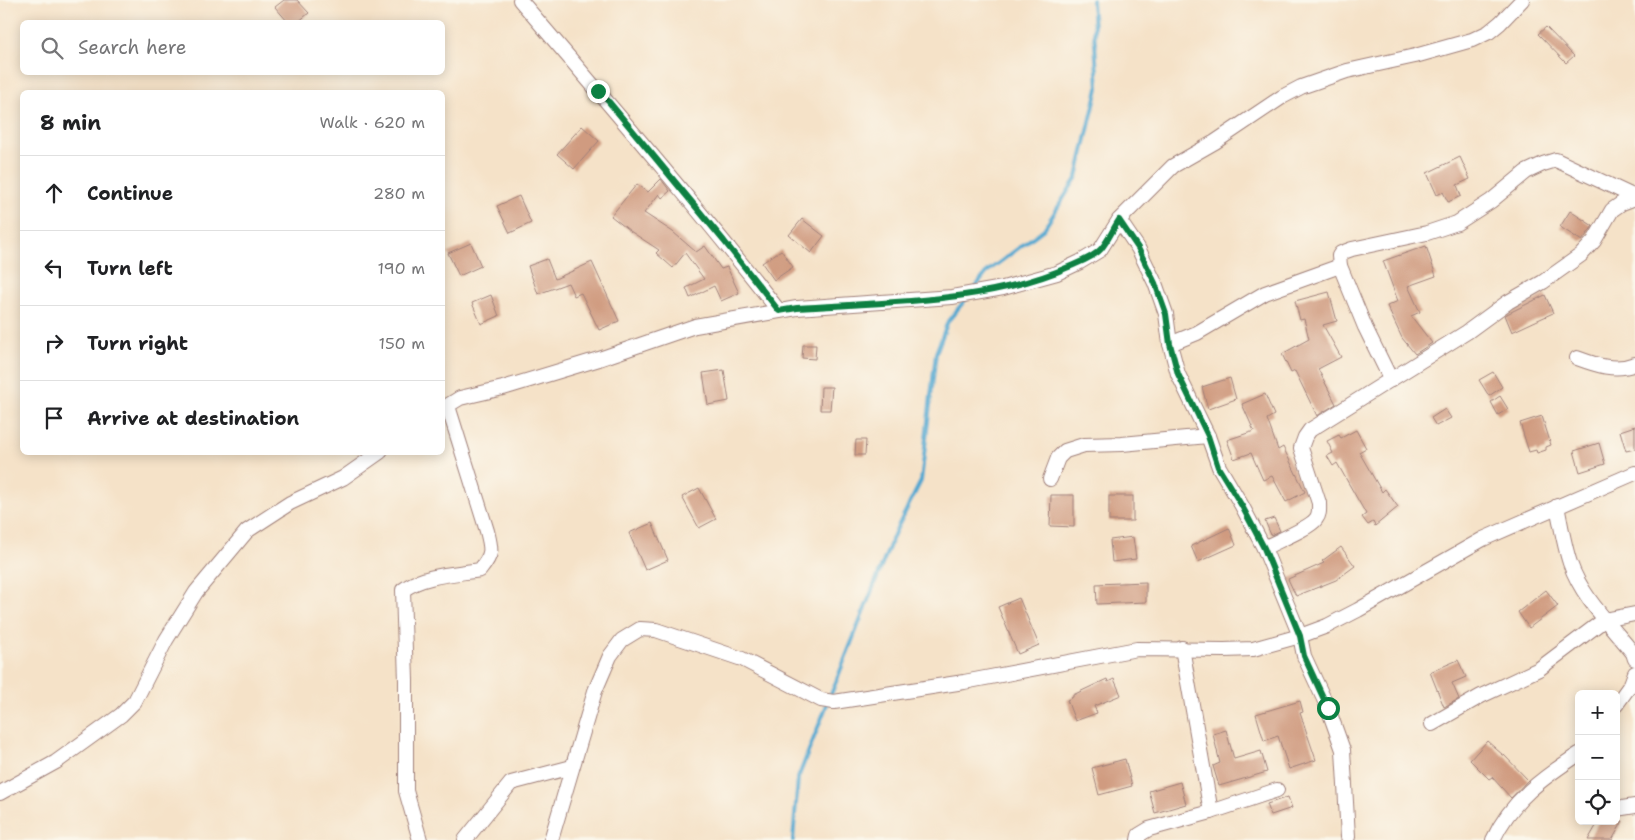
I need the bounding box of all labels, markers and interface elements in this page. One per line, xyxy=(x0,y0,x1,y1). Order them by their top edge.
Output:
search box xyxy=(20,20,445,75)
icon: search xyxy=(38,34,66,62)
text: Search here xyxy=(78,35,187,60)
route end xyxy=(587,80,610,103)
text: 8 min xyxy=(40,109,101,137)
text: Walk · 620 m xyxy=(320,112,425,133)
icon: ahead xyxy=(40,179,68,207)
text: Continue xyxy=(87,181,173,206)
text: 280 m xyxy=(373,183,425,204)
icon: left xyxy=(40,254,68,282)
text: Turn left xyxy=(87,256,173,281)
text: 190 m xyxy=(378,258,425,279)
icon: right xyxy=(40,329,68,357)
text: Turn right xyxy=(87,331,188,356)
text: 150 m xyxy=(378,333,425,354)
icon: arrive xyxy=(40,404,68,432)
text: Arrive at destination xyxy=(87,406,299,431)
map controls xyxy=(1575,690,1620,825)
button: + xyxy=(1575,690,1620,735)
route start xyxy=(1317,697,1340,720)
button: − xyxy=(1575,735,1620,780)
button: locate xyxy=(1575,780,1620,825)

